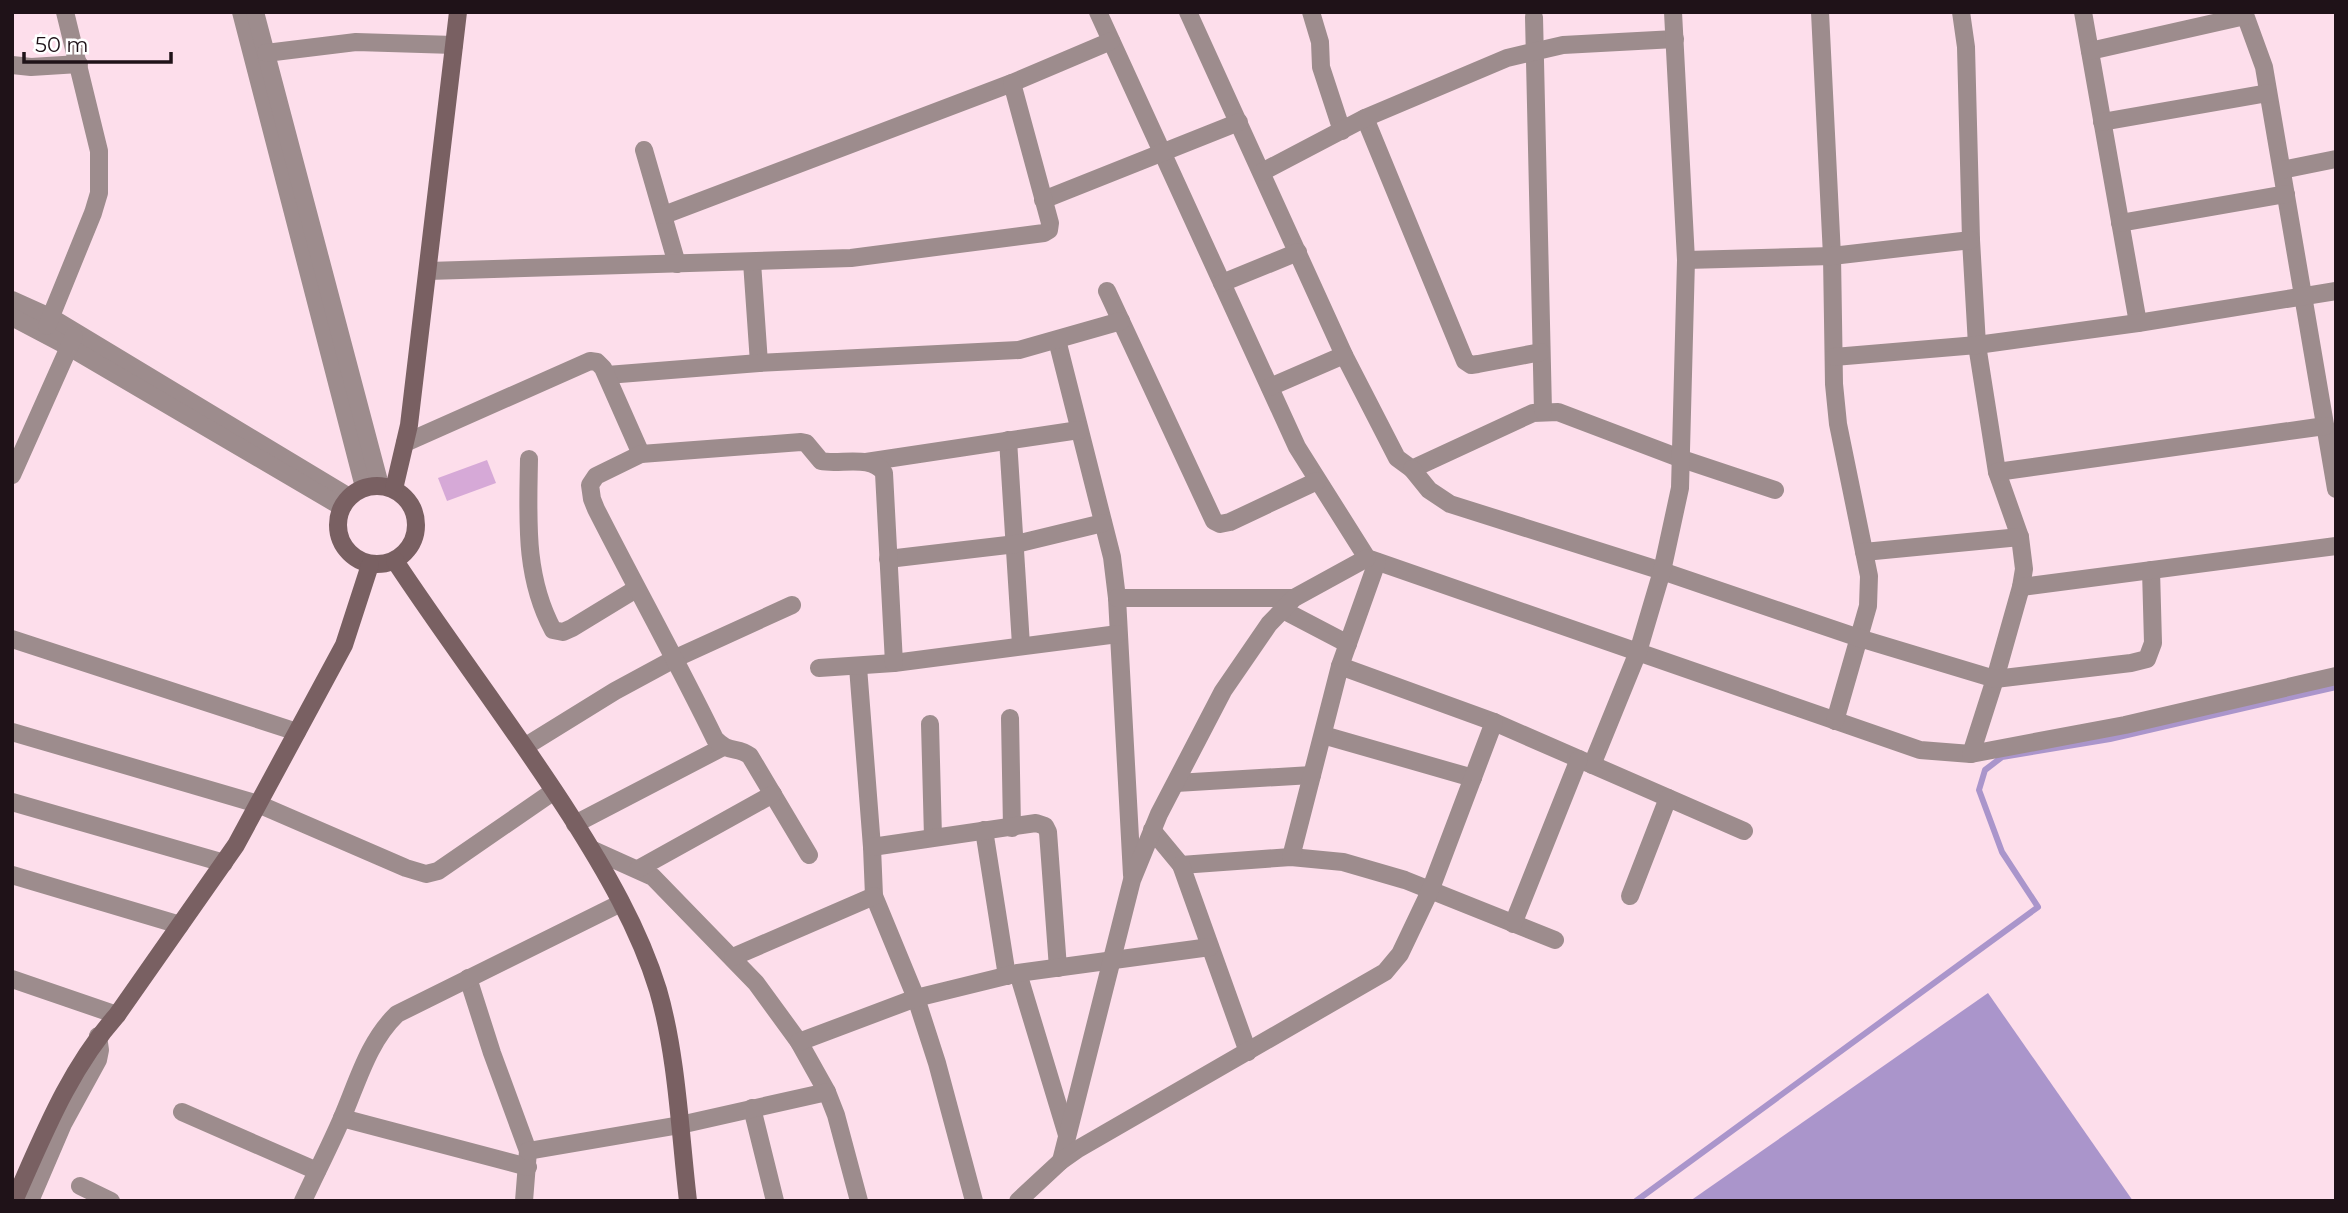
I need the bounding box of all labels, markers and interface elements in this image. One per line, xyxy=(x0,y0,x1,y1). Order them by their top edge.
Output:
scale bar xyxy=(24,21,172,65)
text: 50 m xyxy=(35,32,89,57)

